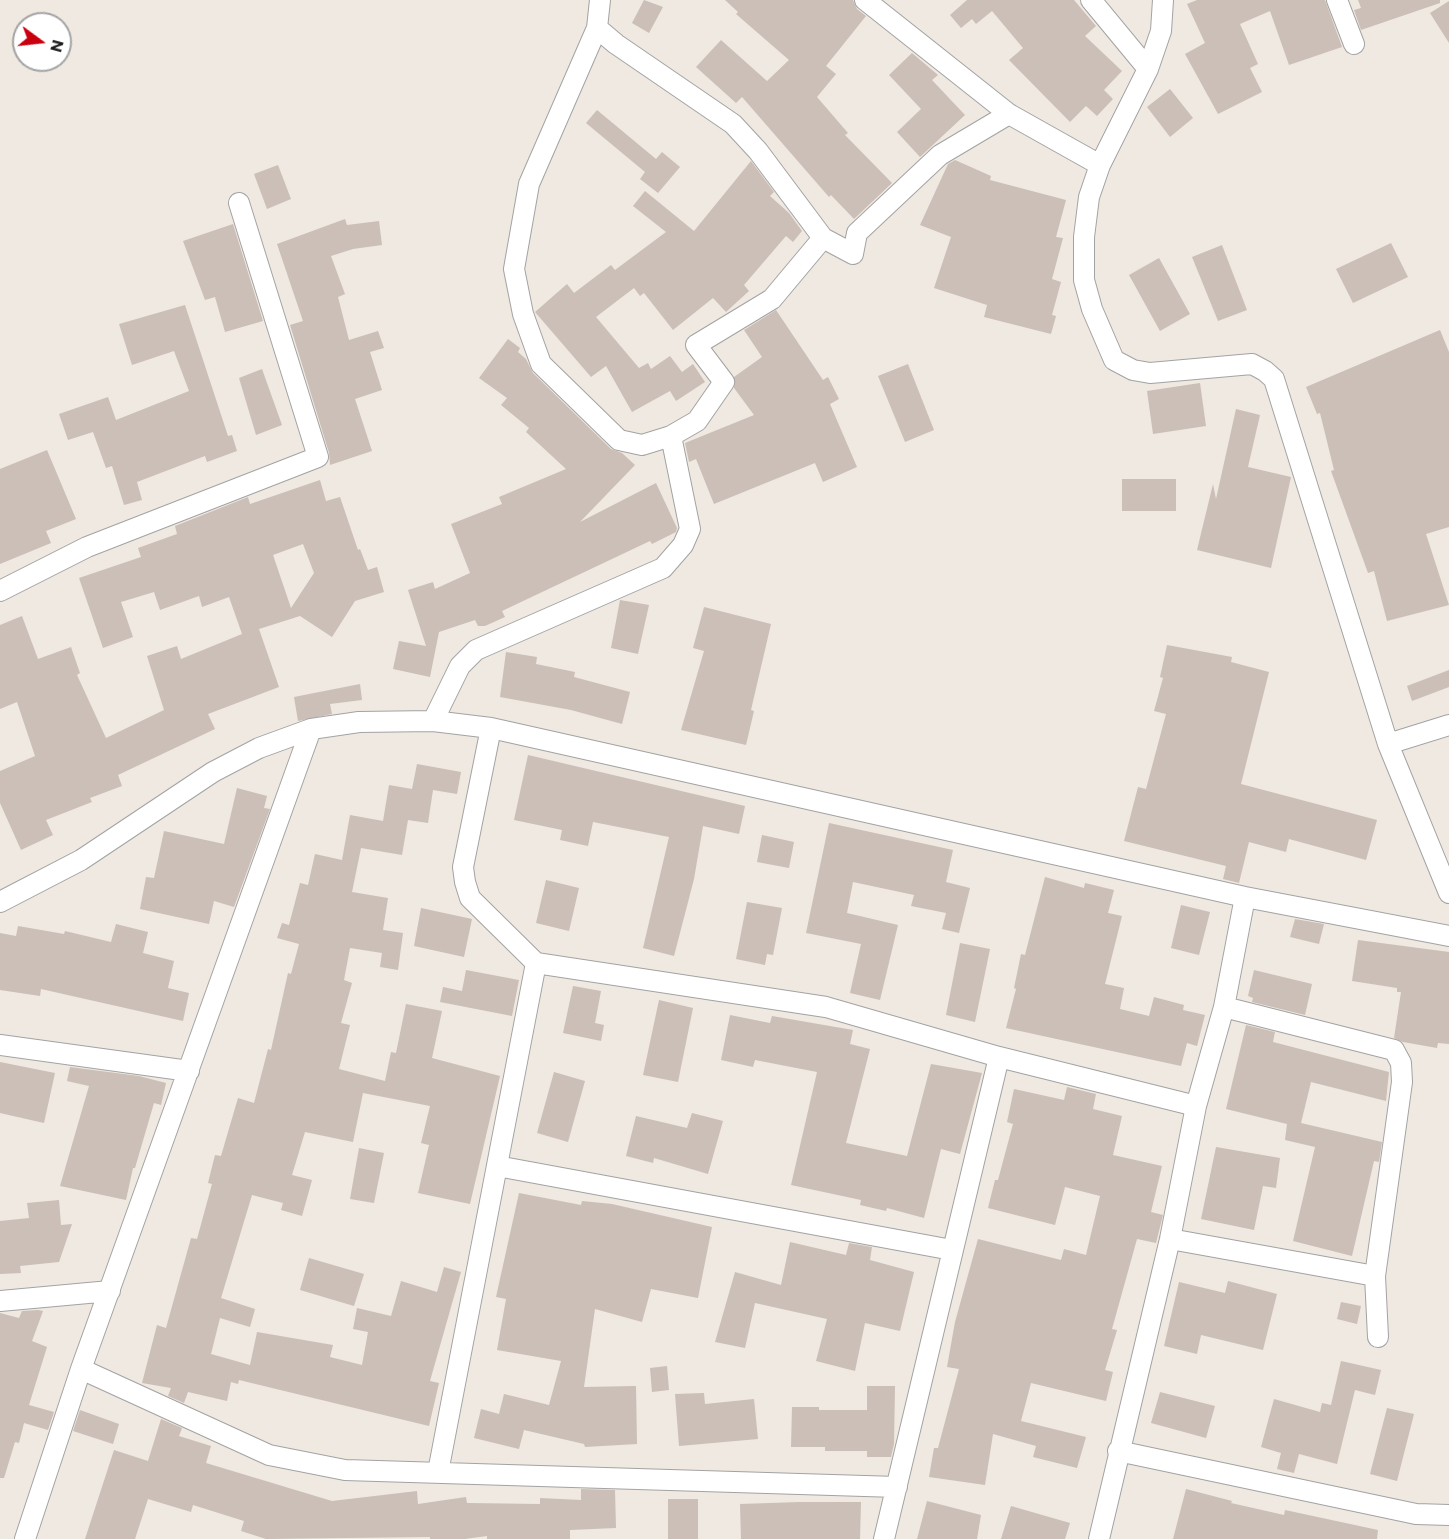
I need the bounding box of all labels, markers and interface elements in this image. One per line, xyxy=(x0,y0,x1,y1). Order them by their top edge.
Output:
north arrow xyxy=(12,12,72,72)
text: N xyxy=(47,38,69,55)

